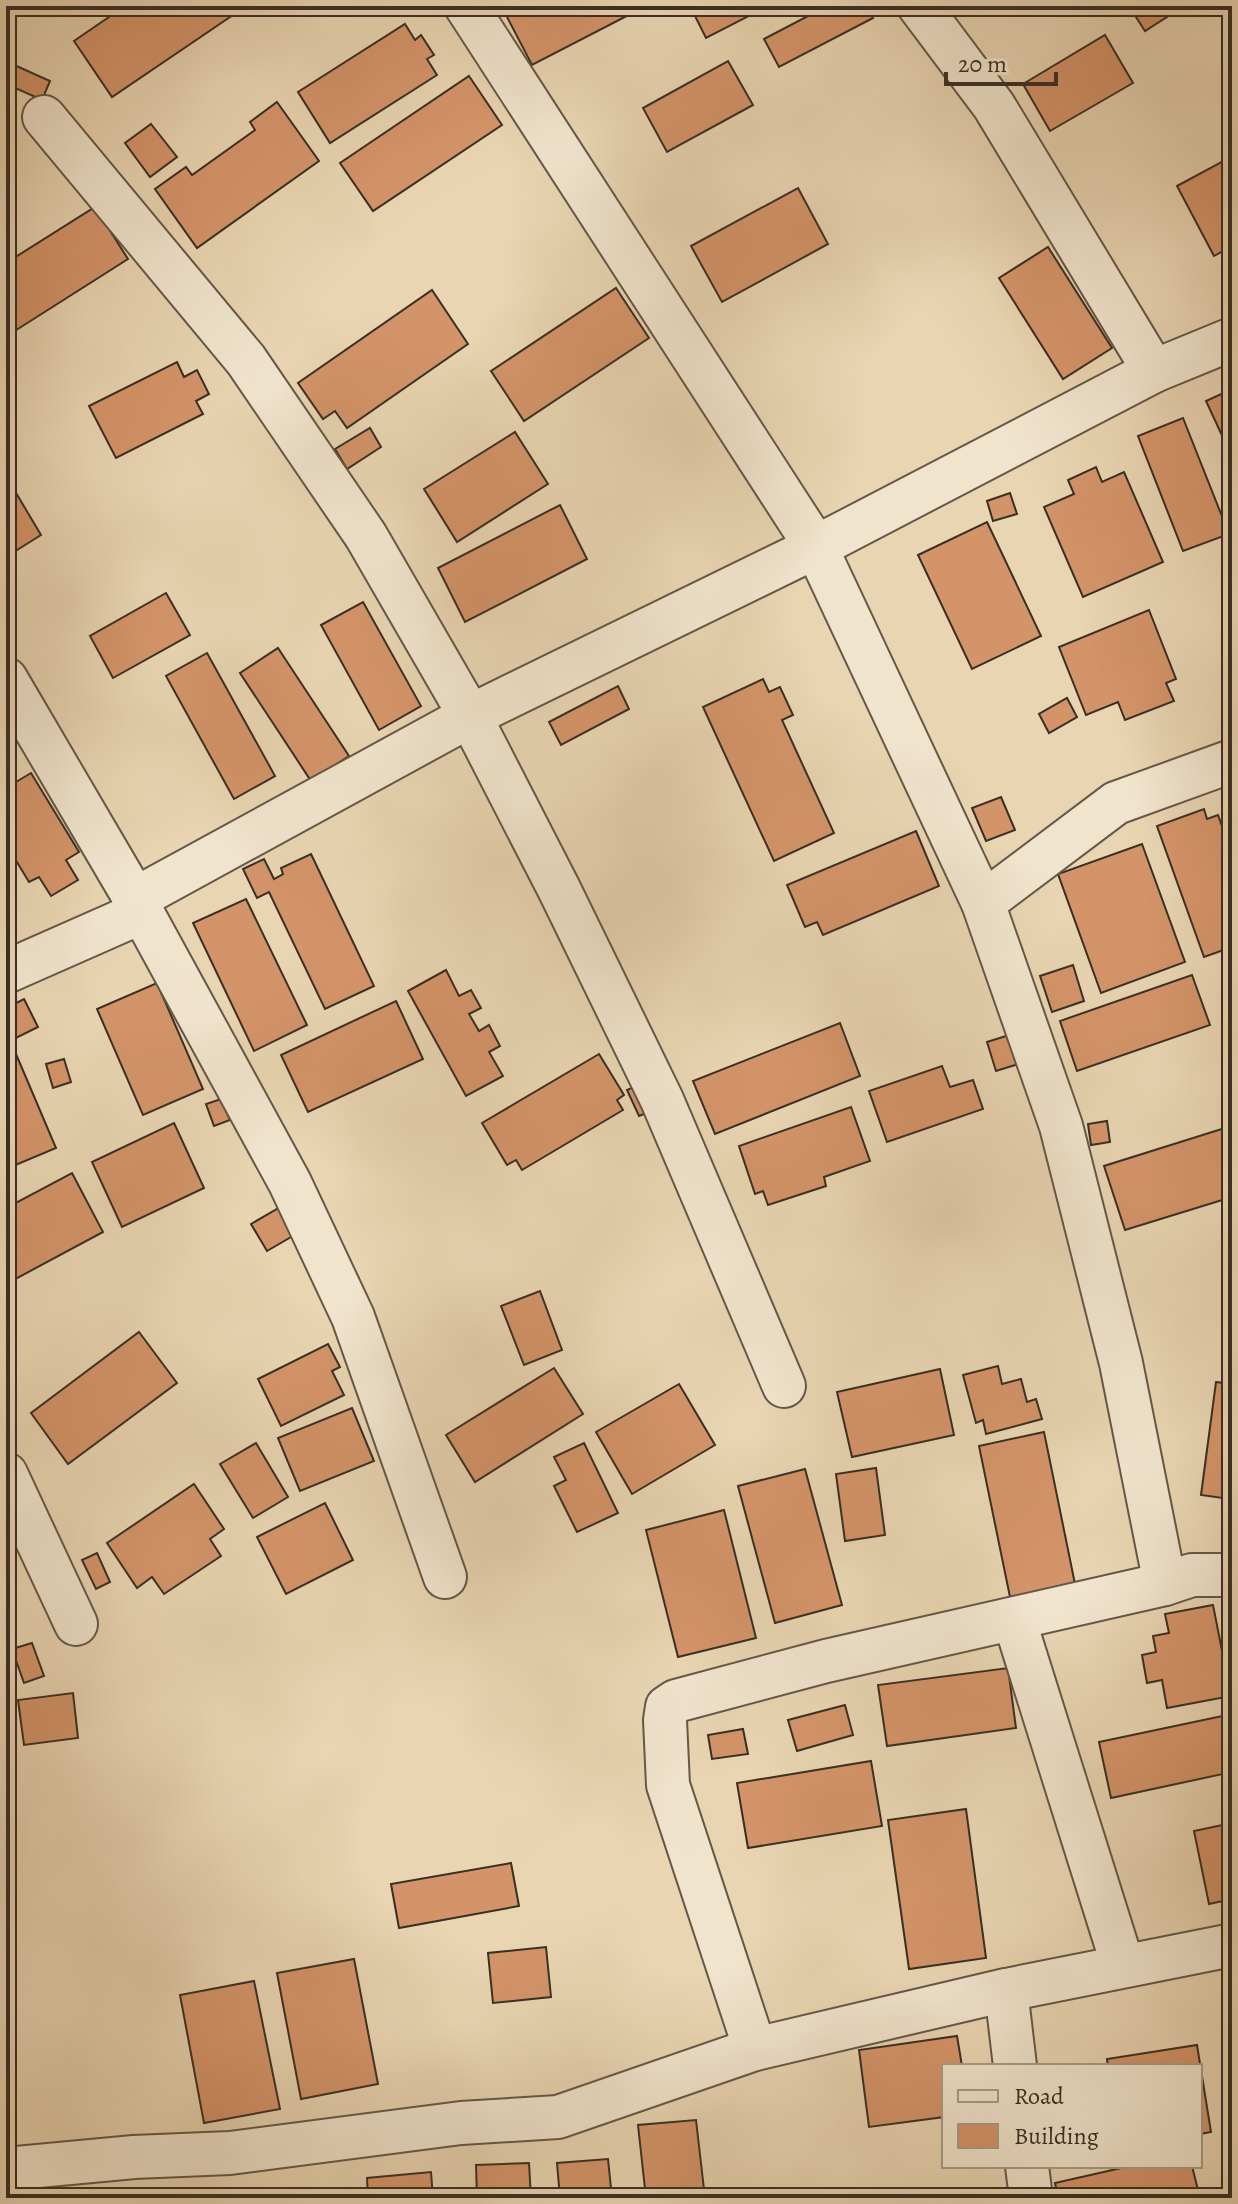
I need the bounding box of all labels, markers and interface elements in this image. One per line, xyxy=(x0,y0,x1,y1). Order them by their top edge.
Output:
scale bar xyxy=(946,36,1056,86)
text: 20 m xyxy=(958,48,1007,80)
legend xyxy=(942,2064,1202,2168)
text: Road xyxy=(1014,2080,1064,2112)
text: Building xyxy=(1014,2120,1099,2152)

